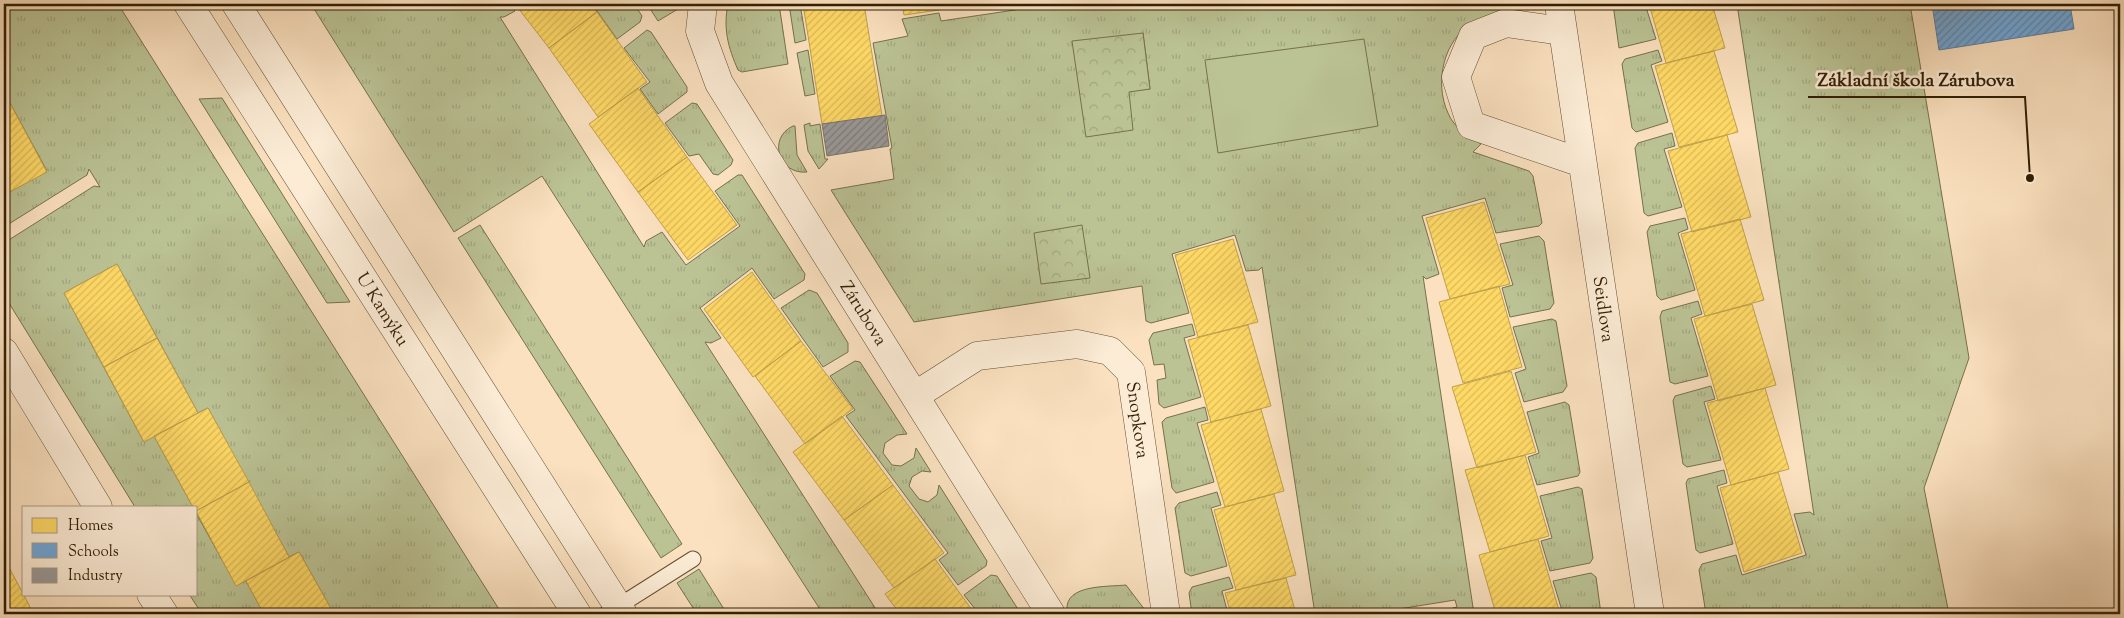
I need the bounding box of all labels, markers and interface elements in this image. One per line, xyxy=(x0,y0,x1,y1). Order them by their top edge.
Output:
callout: Základní škola Zárubova xyxy=(1808,63,2025,97)
text: Základní škola Zárubova xyxy=(1818,68,2015,95)
street label: U Kamýku xyxy=(348,268,414,352)
street label: Seidlova xyxy=(1585,275,1619,344)
street label: Zárubova xyxy=(832,277,892,351)
street label: Snopkova xyxy=(1118,380,1154,460)
legend xyxy=(22,506,198,596)
text: Homes xyxy=(68,516,113,537)
text: Schools xyxy=(68,542,119,563)
text: Industry xyxy=(68,566,123,587)

